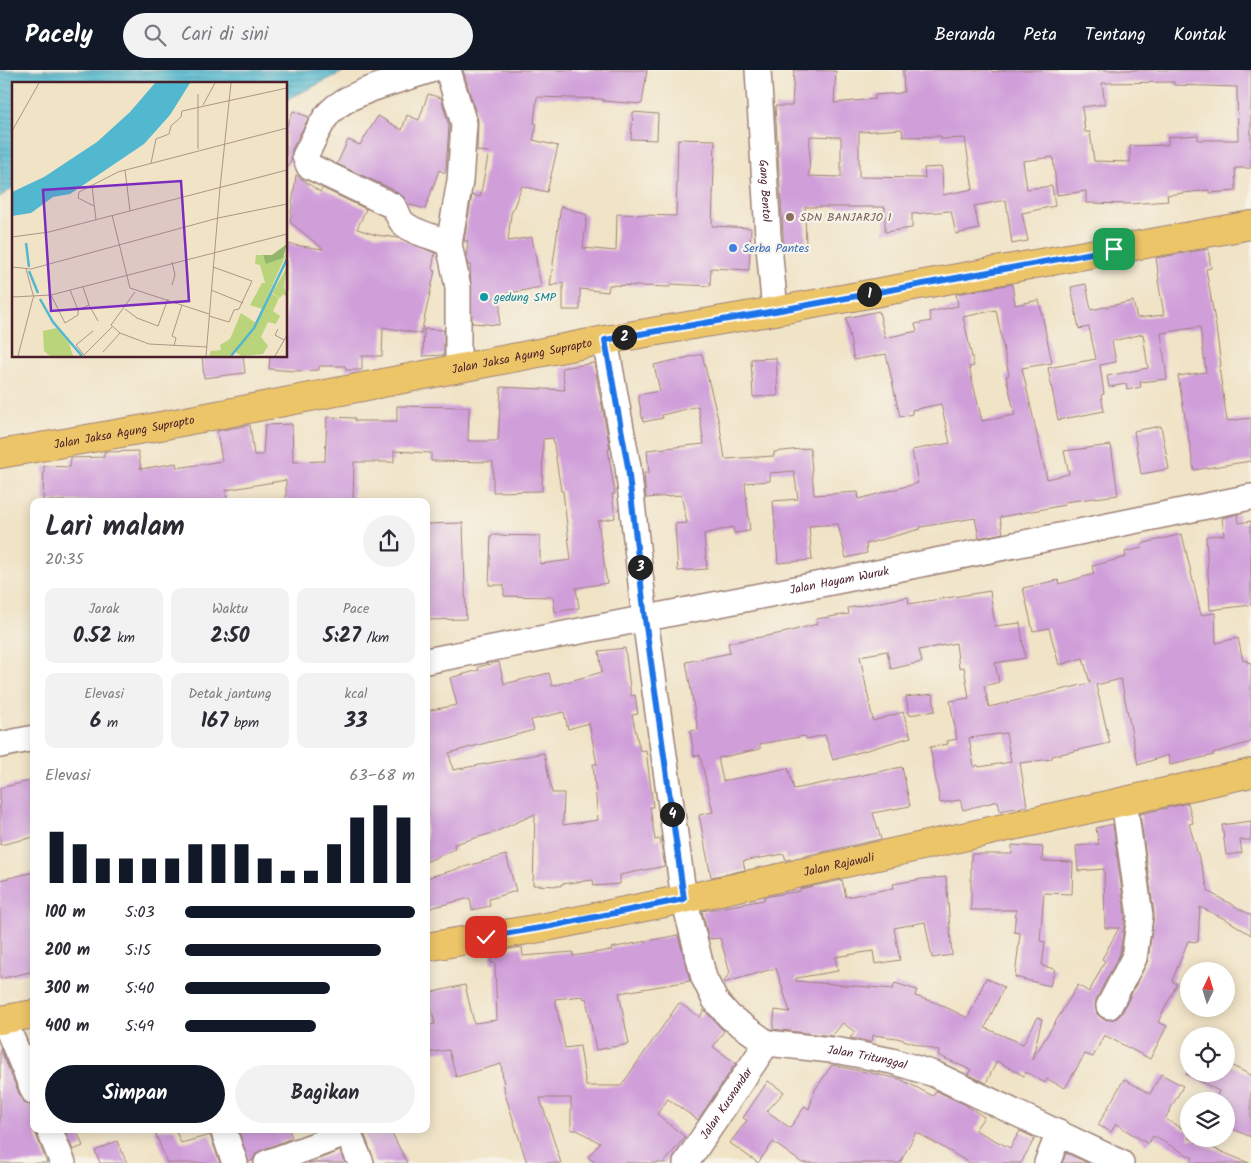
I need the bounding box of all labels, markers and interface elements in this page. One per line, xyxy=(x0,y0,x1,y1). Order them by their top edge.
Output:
search box xyxy=(123,13,473,58)
text: Pacely xyxy=(25,16,93,55)
text: Cari di sini xyxy=(181,20,268,50)
icon: search xyxy=(141,21,169,49)
text: Beranda xyxy=(935,21,996,50)
text: Peta xyxy=(1024,21,1057,50)
text: Tentang xyxy=(1085,21,1146,50)
text: Kontak xyxy=(1174,21,1226,50)
inset map xyxy=(12,82,288,358)
street label: Gang Bentol xyxy=(753,159,776,223)
place label: SDN BANJARJO 1 xyxy=(800,208,892,227)
marker: SDN BANJARJO 1 xyxy=(784,211,796,223)
pin xyxy=(1093,228,1135,270)
icon: arrive xyxy=(1100,235,1128,263)
place label: Serba Pantes xyxy=(743,239,809,258)
marker: Serba Pantes xyxy=(727,242,739,254)
pin: 1 xyxy=(856,282,882,306)
text: 1 xyxy=(867,283,872,305)
place label: gedung SMP xyxy=(493,288,557,307)
marker: gedung SMP xyxy=(478,291,490,303)
pin: 2 xyxy=(612,324,636,350)
text: 2 xyxy=(620,326,629,348)
street label: Jalan Jaksa Agung Suprapto xyxy=(450,334,594,379)
street label: Jalan Jaksa Agung Suprapto xyxy=(52,411,196,455)
text: Lari malam xyxy=(45,505,185,550)
button: share xyxy=(363,515,415,567)
text: 20:35 xyxy=(45,547,84,572)
pin: 3 xyxy=(628,554,652,580)
text: 3 xyxy=(637,556,644,578)
street label: Jalan Hayam Wuruk xyxy=(788,562,891,600)
text: Jarak xyxy=(89,598,119,620)
text: Waktu xyxy=(212,598,248,620)
text: Pace xyxy=(343,598,369,620)
text: 0.52 xyxy=(73,620,112,653)
text: 2:50 xyxy=(211,620,249,653)
text: 5:27 xyxy=(323,620,361,653)
text: km xyxy=(112,627,135,649)
text: /km xyxy=(361,627,389,649)
text: Elevasi xyxy=(84,683,124,705)
text: Detak jantung xyxy=(188,683,272,705)
text: kcal xyxy=(345,683,367,705)
text: 6 xyxy=(90,705,101,738)
text: 167 xyxy=(201,705,228,738)
text: 33 xyxy=(345,705,367,738)
text: m xyxy=(101,712,118,734)
text: bpm xyxy=(228,712,259,734)
text: Elevasi xyxy=(45,763,90,788)
text: 63–68 m xyxy=(350,763,415,788)
pin: 4 xyxy=(660,802,684,826)
text: 4 xyxy=(669,803,676,825)
street label: Jalan Rajawali xyxy=(802,848,877,882)
text: 100 m xyxy=(45,900,86,925)
text: 5:03 xyxy=(125,900,155,925)
pin xyxy=(465,916,507,958)
icon: check xyxy=(472,923,500,951)
text: 200 m xyxy=(45,938,90,963)
text: 5:15 xyxy=(125,938,151,963)
north arrow xyxy=(1180,962,1235,1018)
map controls xyxy=(1180,962,1235,1147)
text: 300 m xyxy=(45,976,89,1001)
text: 5:40 xyxy=(125,976,154,1001)
text: 400 m xyxy=(45,1014,89,1039)
text: 5:49 xyxy=(125,1014,154,1039)
button: locate xyxy=(1180,1027,1235,1082)
street label: Jalan Tritunggal xyxy=(826,1041,910,1075)
street label: Jalan Kusnandar xyxy=(696,1063,758,1143)
button: Simpan xyxy=(45,1065,225,1123)
button: Bagikan xyxy=(235,1065,415,1123)
button: layers xyxy=(1180,1092,1235,1147)

